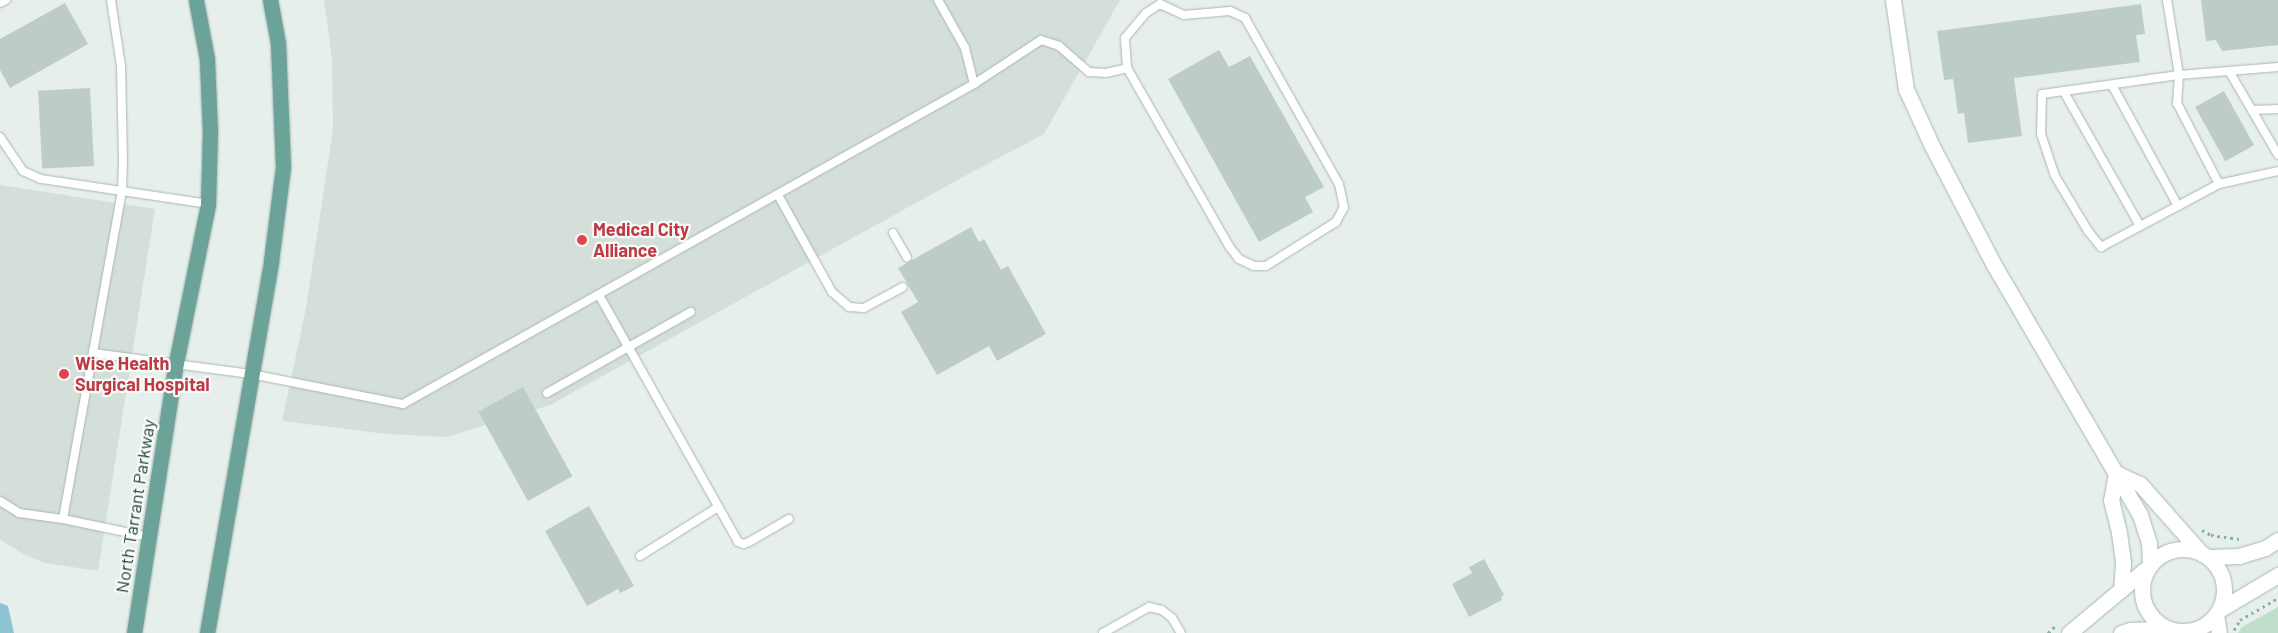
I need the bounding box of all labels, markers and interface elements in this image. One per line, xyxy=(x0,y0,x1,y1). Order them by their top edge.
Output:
place label: Medical City Alliance xyxy=(593,219,689,262)
marker: Medical City Alliance xyxy=(575,233,589,247)
place label: Wise Health Surgical Hospital xyxy=(75,353,210,396)
marker: Wise Health Surgical Hospital xyxy=(57,367,71,381)
street label: North Tarrant Parkway xyxy=(111,418,159,594)

